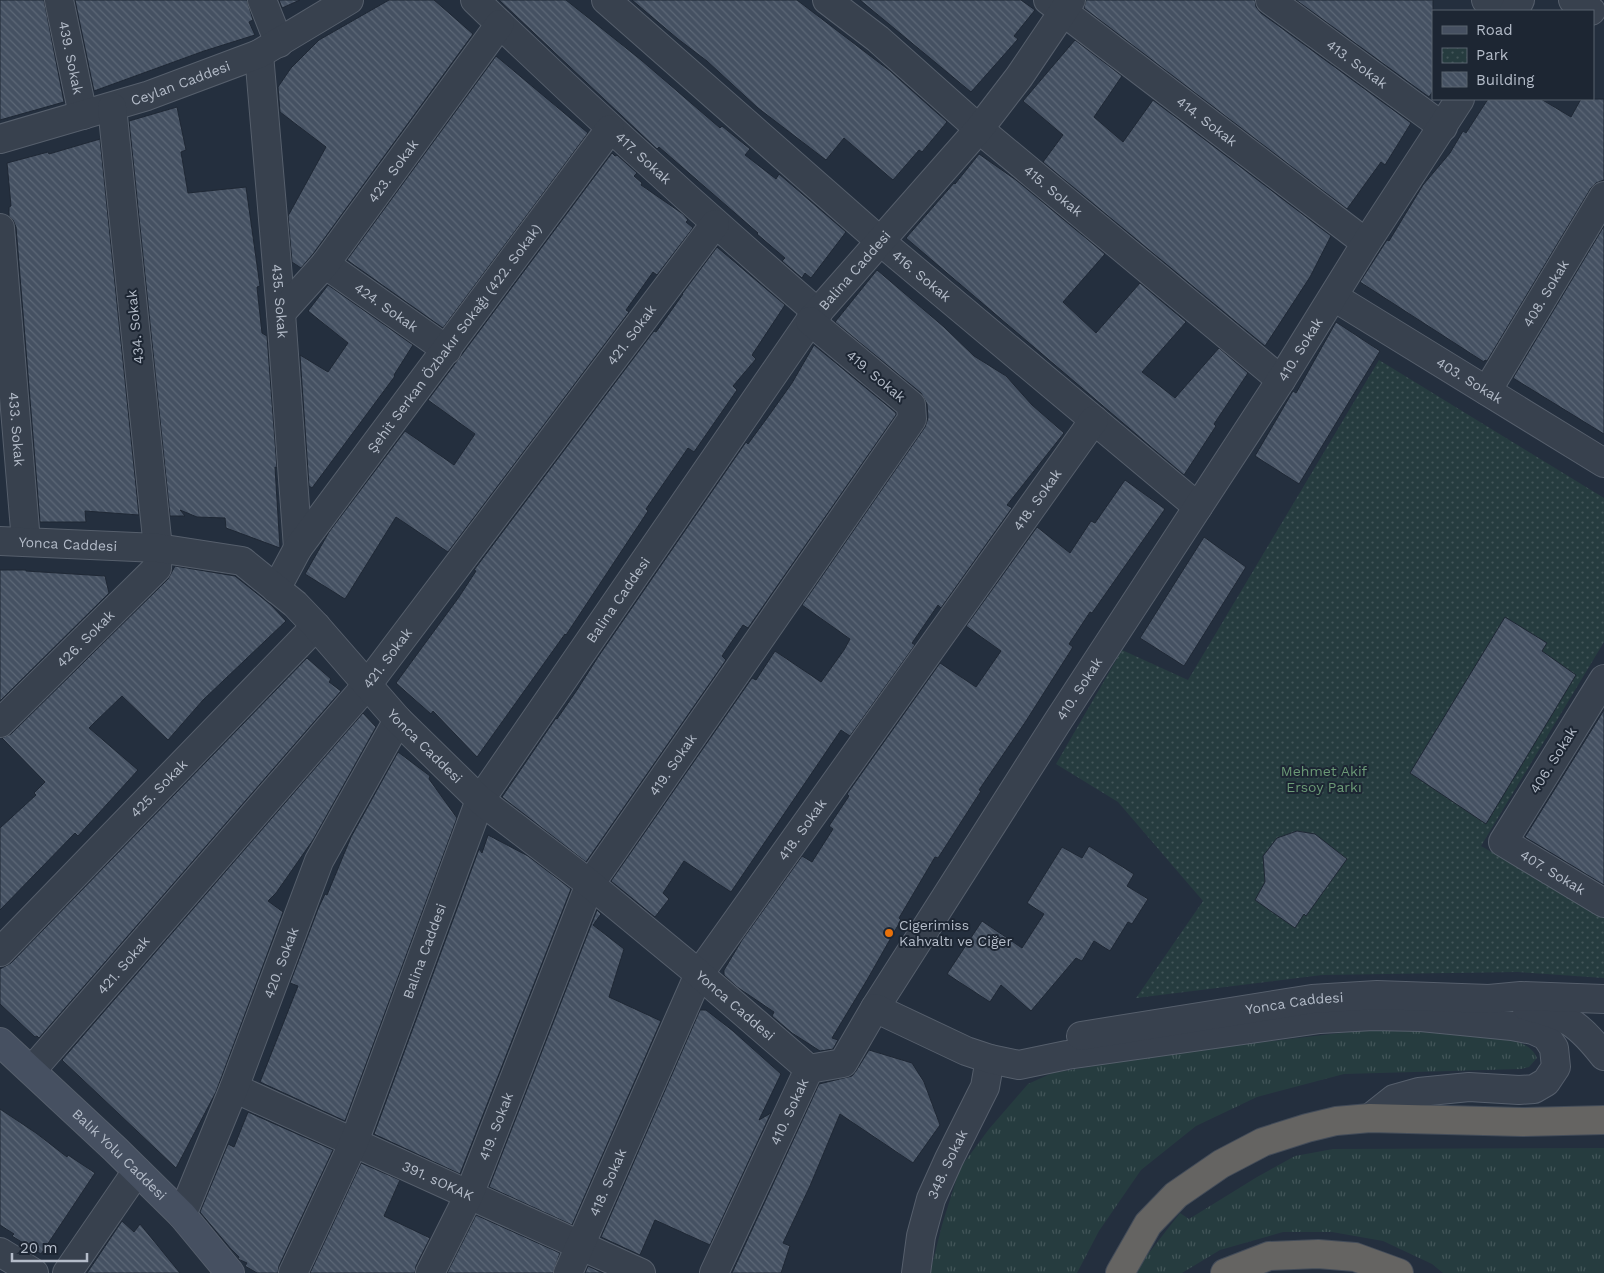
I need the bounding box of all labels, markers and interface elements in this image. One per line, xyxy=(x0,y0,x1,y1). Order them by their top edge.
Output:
legend xyxy=(1432,10,1594,100)
street label: 439. Sokak xyxy=(56,20,87,96)
text: Road xyxy=(1476,21,1513,39)
street label: 413. Sokak xyxy=(1323,36,1391,92)
text: Park xyxy=(1476,46,1509,64)
street label: Ceylan Caddesi xyxy=(129,58,232,108)
text: Building xyxy=(1476,71,1534,89)
street label: 414. Sokak xyxy=(1174,93,1240,150)
street label: 417. Sokak xyxy=(612,128,675,187)
street label: 423. Sokak xyxy=(364,136,421,206)
street label: 415. Sokak xyxy=(1021,162,1086,220)
street label: Şehit Serkan Özbakır Sokağı (422. Sokak) xyxy=(364,221,545,456)
street label: Balina Caddesi xyxy=(815,227,894,313)
street label: 416. Sokak xyxy=(889,246,954,305)
street label: 408. Sokak xyxy=(1519,257,1572,330)
street label: 435. Sokak xyxy=(269,263,291,339)
street label: 424. Sokak xyxy=(351,279,421,335)
street label: 434. Sokak xyxy=(123,289,147,365)
street label: 421. Sokak xyxy=(603,301,659,368)
street label: 410. Sokak xyxy=(1274,314,1326,384)
street label: 419. Sokak xyxy=(843,347,909,405)
street label: 403. Sokak xyxy=(1433,354,1506,407)
street label: 433. Sokak xyxy=(6,392,28,467)
street label: 418. Sokak xyxy=(1010,466,1065,534)
street label: Yonca Caddesi xyxy=(18,534,118,554)
street label: Balina Caddesi xyxy=(583,554,653,646)
street label: 426. Sokak xyxy=(53,607,118,671)
street label: 421. Sokak xyxy=(359,625,415,692)
street label: 410. Sokak xyxy=(1053,654,1106,723)
street label: Yonca Caddesi xyxy=(384,706,466,786)
street label: 406. Sokak xyxy=(1526,724,1580,796)
street label: 419. Sokak xyxy=(646,731,700,799)
street label: 425. Sokak xyxy=(127,756,190,821)
park label: Mehmet Akif Ersoy Parkı xyxy=(1281,763,1368,795)
street label: 418. Sokak xyxy=(775,795,830,863)
street label: 407. Sokak xyxy=(1517,846,1588,898)
street label: Balina Caddesi xyxy=(399,901,449,1001)
place label: Cigerimiss Kahvaltı ve Ciğer xyxy=(899,917,1012,949)
street label: 420. Sokak xyxy=(260,925,302,1001)
marker: Cigerimiss Kahvaltı ve Ciğer xyxy=(883,927,895,939)
street label: 421. Sokak xyxy=(94,933,153,997)
street label: Yonca Caddesi xyxy=(693,967,778,1044)
street label: Yonca Caddesi xyxy=(1244,989,1344,1018)
street label: 410. Sokak xyxy=(767,1076,812,1148)
street label: 419. Sokak xyxy=(475,1090,516,1163)
street label: Balık Yolu Caddesi xyxy=(69,1105,170,1203)
street label: 348. Sokak xyxy=(924,1127,970,1202)
street label: 418. Sokak xyxy=(586,1146,630,1219)
street label: 391. sOKAK xyxy=(400,1158,476,1204)
scale bar xyxy=(12,1230,88,1262)
text: 20 m xyxy=(20,1239,58,1257)

